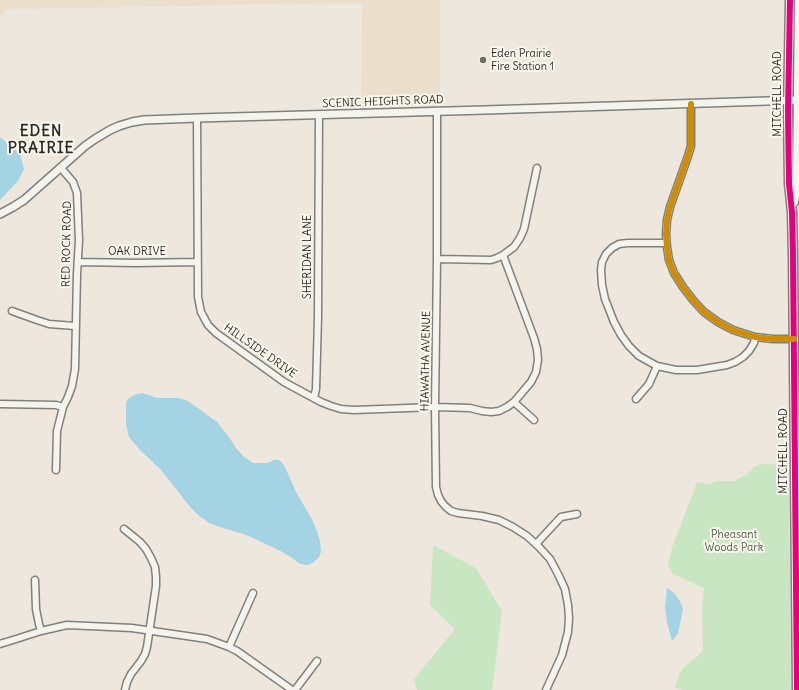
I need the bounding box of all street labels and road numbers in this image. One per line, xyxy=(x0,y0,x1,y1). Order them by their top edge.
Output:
street label: MITCHELL ROAD xyxy=(771,51,785,137)
street label: SCENIC HEIGHTS ROAD xyxy=(322,93,444,111)
street label: RED ROCK ROAD xyxy=(60,201,74,287)
street label: SHERIDAN LANE xyxy=(301,215,315,299)
street label: OAK DRIVE xyxy=(108,245,166,259)
street label: HIAWATHA AVENUE xyxy=(419,311,433,411)
street label: HILLSIDE DRIVE xyxy=(221,321,299,381)
street label: MITCHELL ROAD xyxy=(777,408,791,494)

